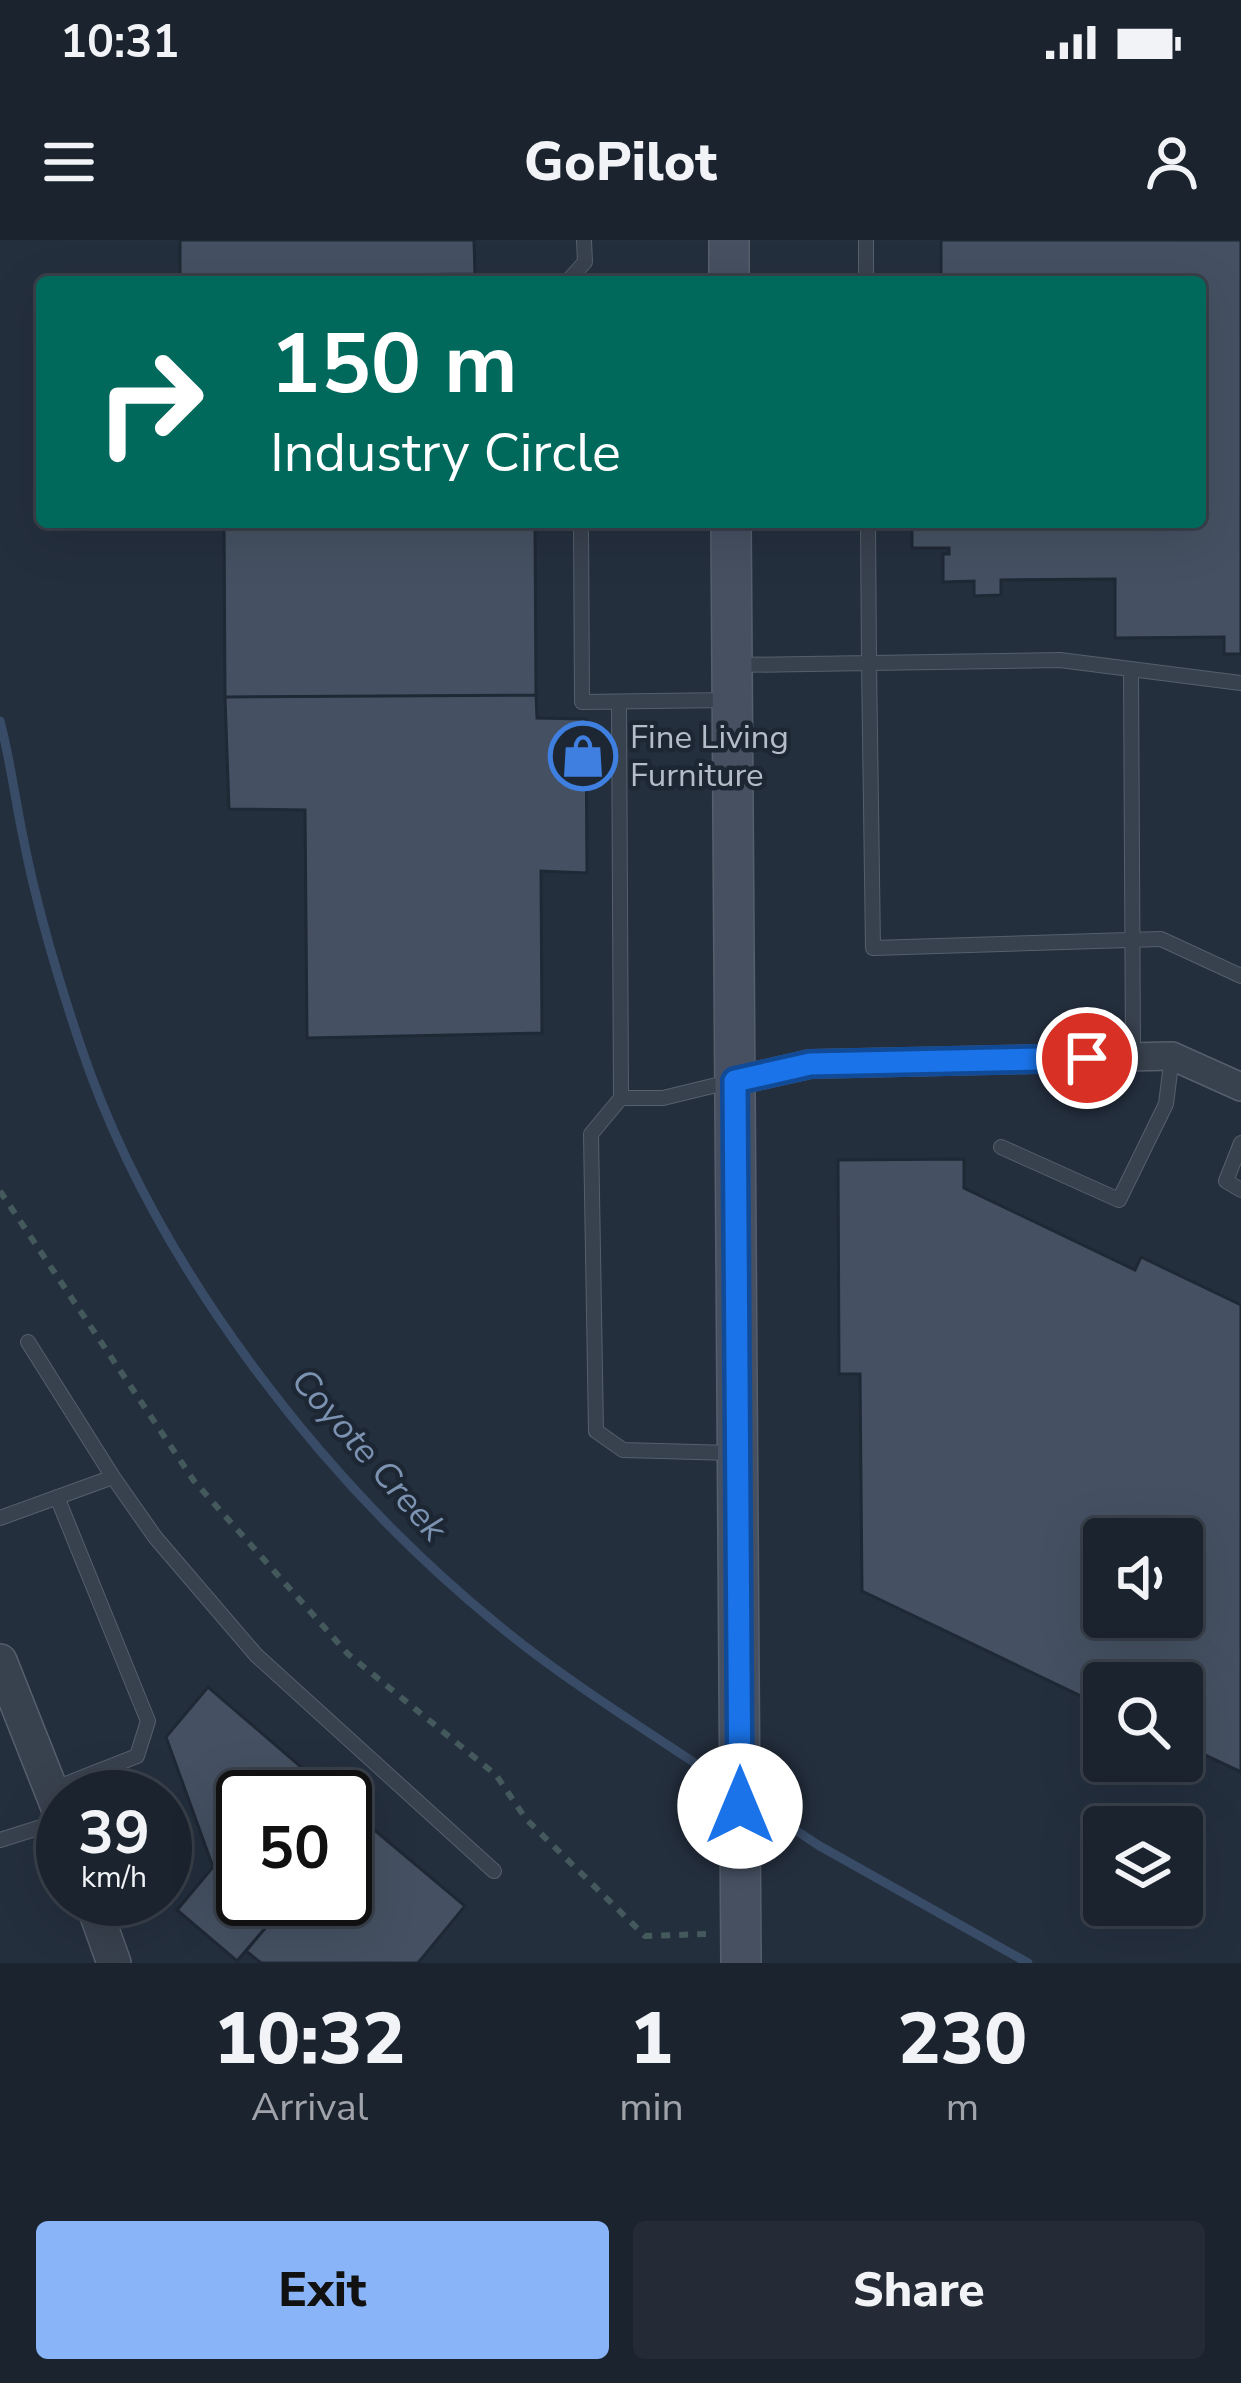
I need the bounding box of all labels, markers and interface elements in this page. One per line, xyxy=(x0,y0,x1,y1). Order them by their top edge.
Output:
text: 10:31 xyxy=(60,12,179,73)
text: GoPilot xyxy=(524,125,717,199)
icon: menu xyxy=(36,129,102,195)
icon: person xyxy=(1139,129,1205,195)
text: 150 m xyxy=(270,307,518,422)
icon: right xyxy=(72,324,228,480)
text: Industry Circle xyxy=(270,416,621,490)
place label: Fine Living Furniture xyxy=(630,715,789,798)
shop icon: Fine Living Furniture xyxy=(548,721,618,791)
pin xyxy=(1036,1007,1138,1109)
icon: arrive xyxy=(1054,1025,1120,1091)
water label: Coyote Creek xyxy=(280,1358,459,1553)
map controls xyxy=(1083,1518,1203,1926)
button: sound xyxy=(1083,1518,1203,1638)
button: search xyxy=(1083,1662,1203,1782)
position arrow xyxy=(677,1743,803,1869)
speed limit sign: 50 xyxy=(216,1770,372,1926)
text: 39 xyxy=(78,1792,150,1874)
button: layers xyxy=(1083,1806,1203,1926)
text: km/h xyxy=(81,1857,147,1898)
text: 10:32 xyxy=(214,1990,405,2088)
text: 1 xyxy=(630,1990,673,2088)
text: 230 xyxy=(898,1990,1027,2088)
text: Arrival xyxy=(251,2081,368,2134)
text: min xyxy=(619,2081,684,2134)
text: m xyxy=(946,2081,979,2134)
button: Exit xyxy=(36,2221,609,2359)
button: Share xyxy=(633,2221,1205,2359)

